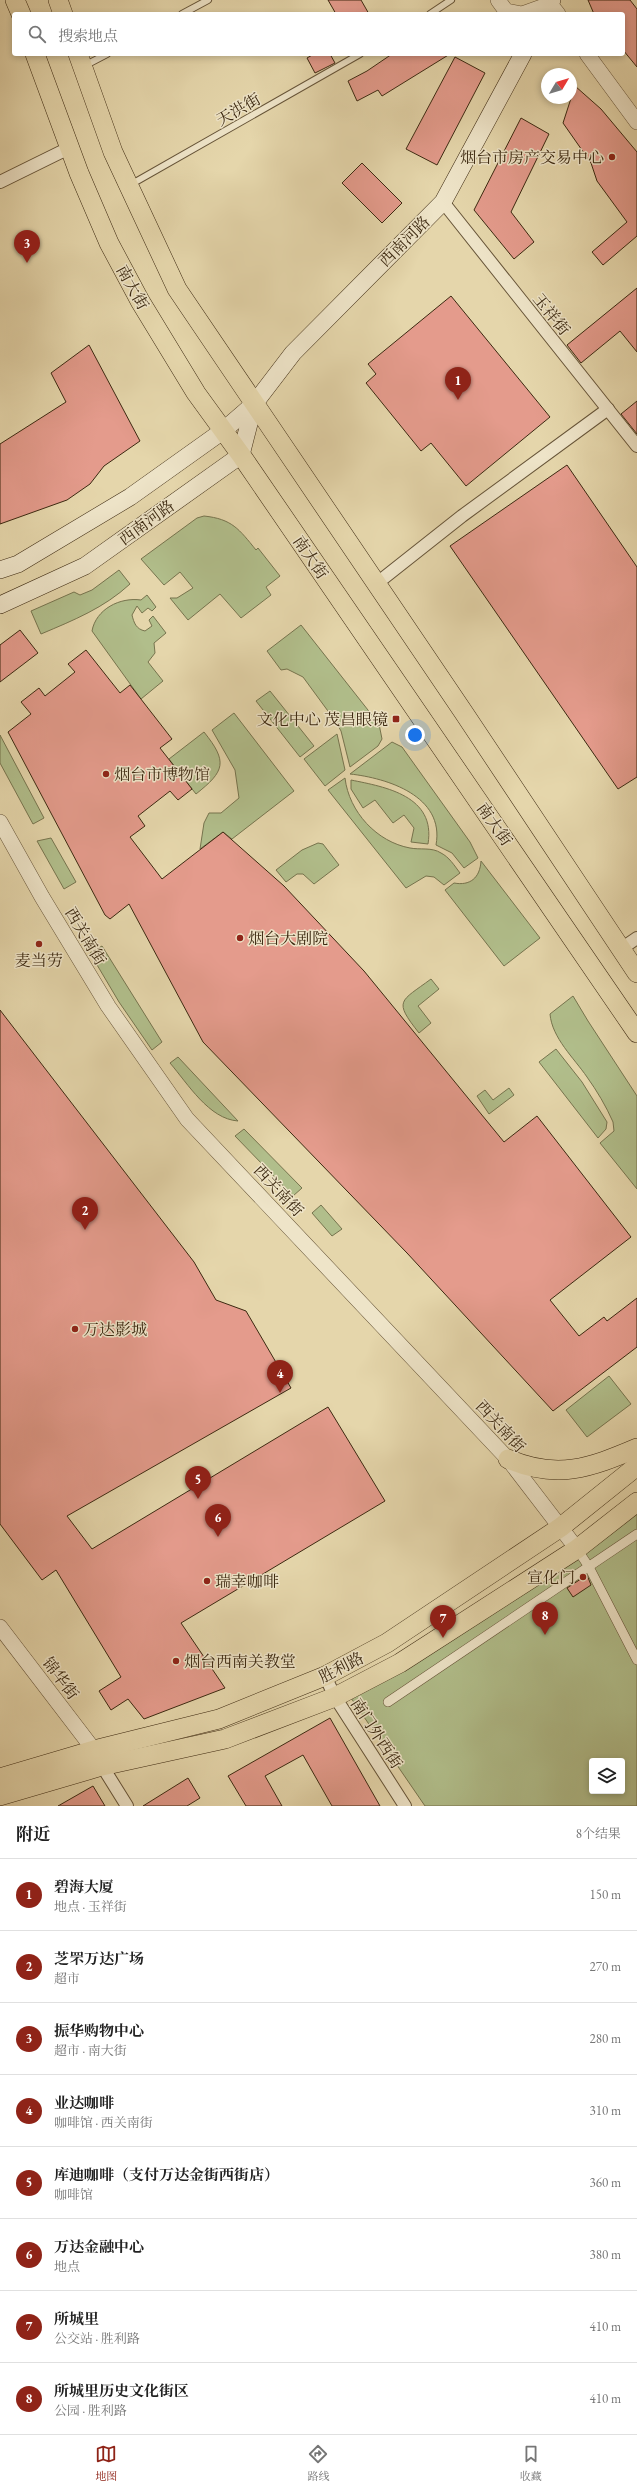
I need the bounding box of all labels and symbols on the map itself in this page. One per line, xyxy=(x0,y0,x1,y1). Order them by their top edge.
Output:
north arrow xyxy=(541,68,577,104)
street label: 天洪街 xyxy=(212,88,264,131)
place label: 烟台市房产交易中心 xyxy=(460,147,604,168)
marker: 烟台市房产交易中心 xyxy=(607,152,617,162)
street label: 西南河路 xyxy=(374,211,434,271)
pin: 3 xyxy=(14,230,40,263)
street label: 南大街 xyxy=(112,261,153,313)
street label: 玉祥街 xyxy=(528,289,575,340)
pin: 1 xyxy=(445,367,471,400)
street label: 西南河路 xyxy=(114,495,178,550)
street label: 南大街 xyxy=(288,532,333,583)
place label: 文化中心 茂昌眼镜 xyxy=(257,709,388,730)
marker: 文化中心 茂昌眼镜 xyxy=(391,714,401,724)
your location xyxy=(405,725,425,745)
place label: 烟台市博物馆 xyxy=(114,764,210,785)
marker: 烟台市博物馆 xyxy=(101,769,111,779)
street label: 南大街 xyxy=(472,799,517,850)
street label: 西关南街 xyxy=(60,903,111,969)
place label: 烟台大剧院 xyxy=(248,928,328,949)
marker: 烟台大剧院 xyxy=(235,933,245,943)
marker: 麦当劳 xyxy=(34,939,44,949)
place label: 麦当劳 xyxy=(15,950,63,971)
street label: 西关南街 xyxy=(249,1160,308,1221)
pin: 2 xyxy=(72,1197,98,1230)
place label: 万达影城 xyxy=(83,1319,147,1340)
marker: 万达影城 xyxy=(70,1324,80,1334)
pin: 4 xyxy=(267,1360,293,1393)
street label: 西关南街 xyxy=(471,1396,530,1457)
pin: 5 xyxy=(185,1466,211,1499)
pin: 6 xyxy=(205,1504,231,1537)
place label: 宣化门 xyxy=(527,1567,575,1588)
place label: 瑞幸咖啡 xyxy=(215,1571,279,1592)
marker: 宣化门 xyxy=(578,1572,588,1582)
marker: 瑞幸咖啡 xyxy=(202,1576,212,1586)
pin: 8 xyxy=(532,1602,558,1635)
pin: 7 xyxy=(430,1605,456,1638)
street label: 胜利路 xyxy=(315,1647,367,1688)
place label: 烟台西南关教堂 xyxy=(184,1651,296,1672)
street label: 锦华街 xyxy=(38,1653,83,1704)
marker: 烟台西南关教堂 xyxy=(171,1656,181,1666)
street label: 南门外西街 xyxy=(346,1694,407,1773)

